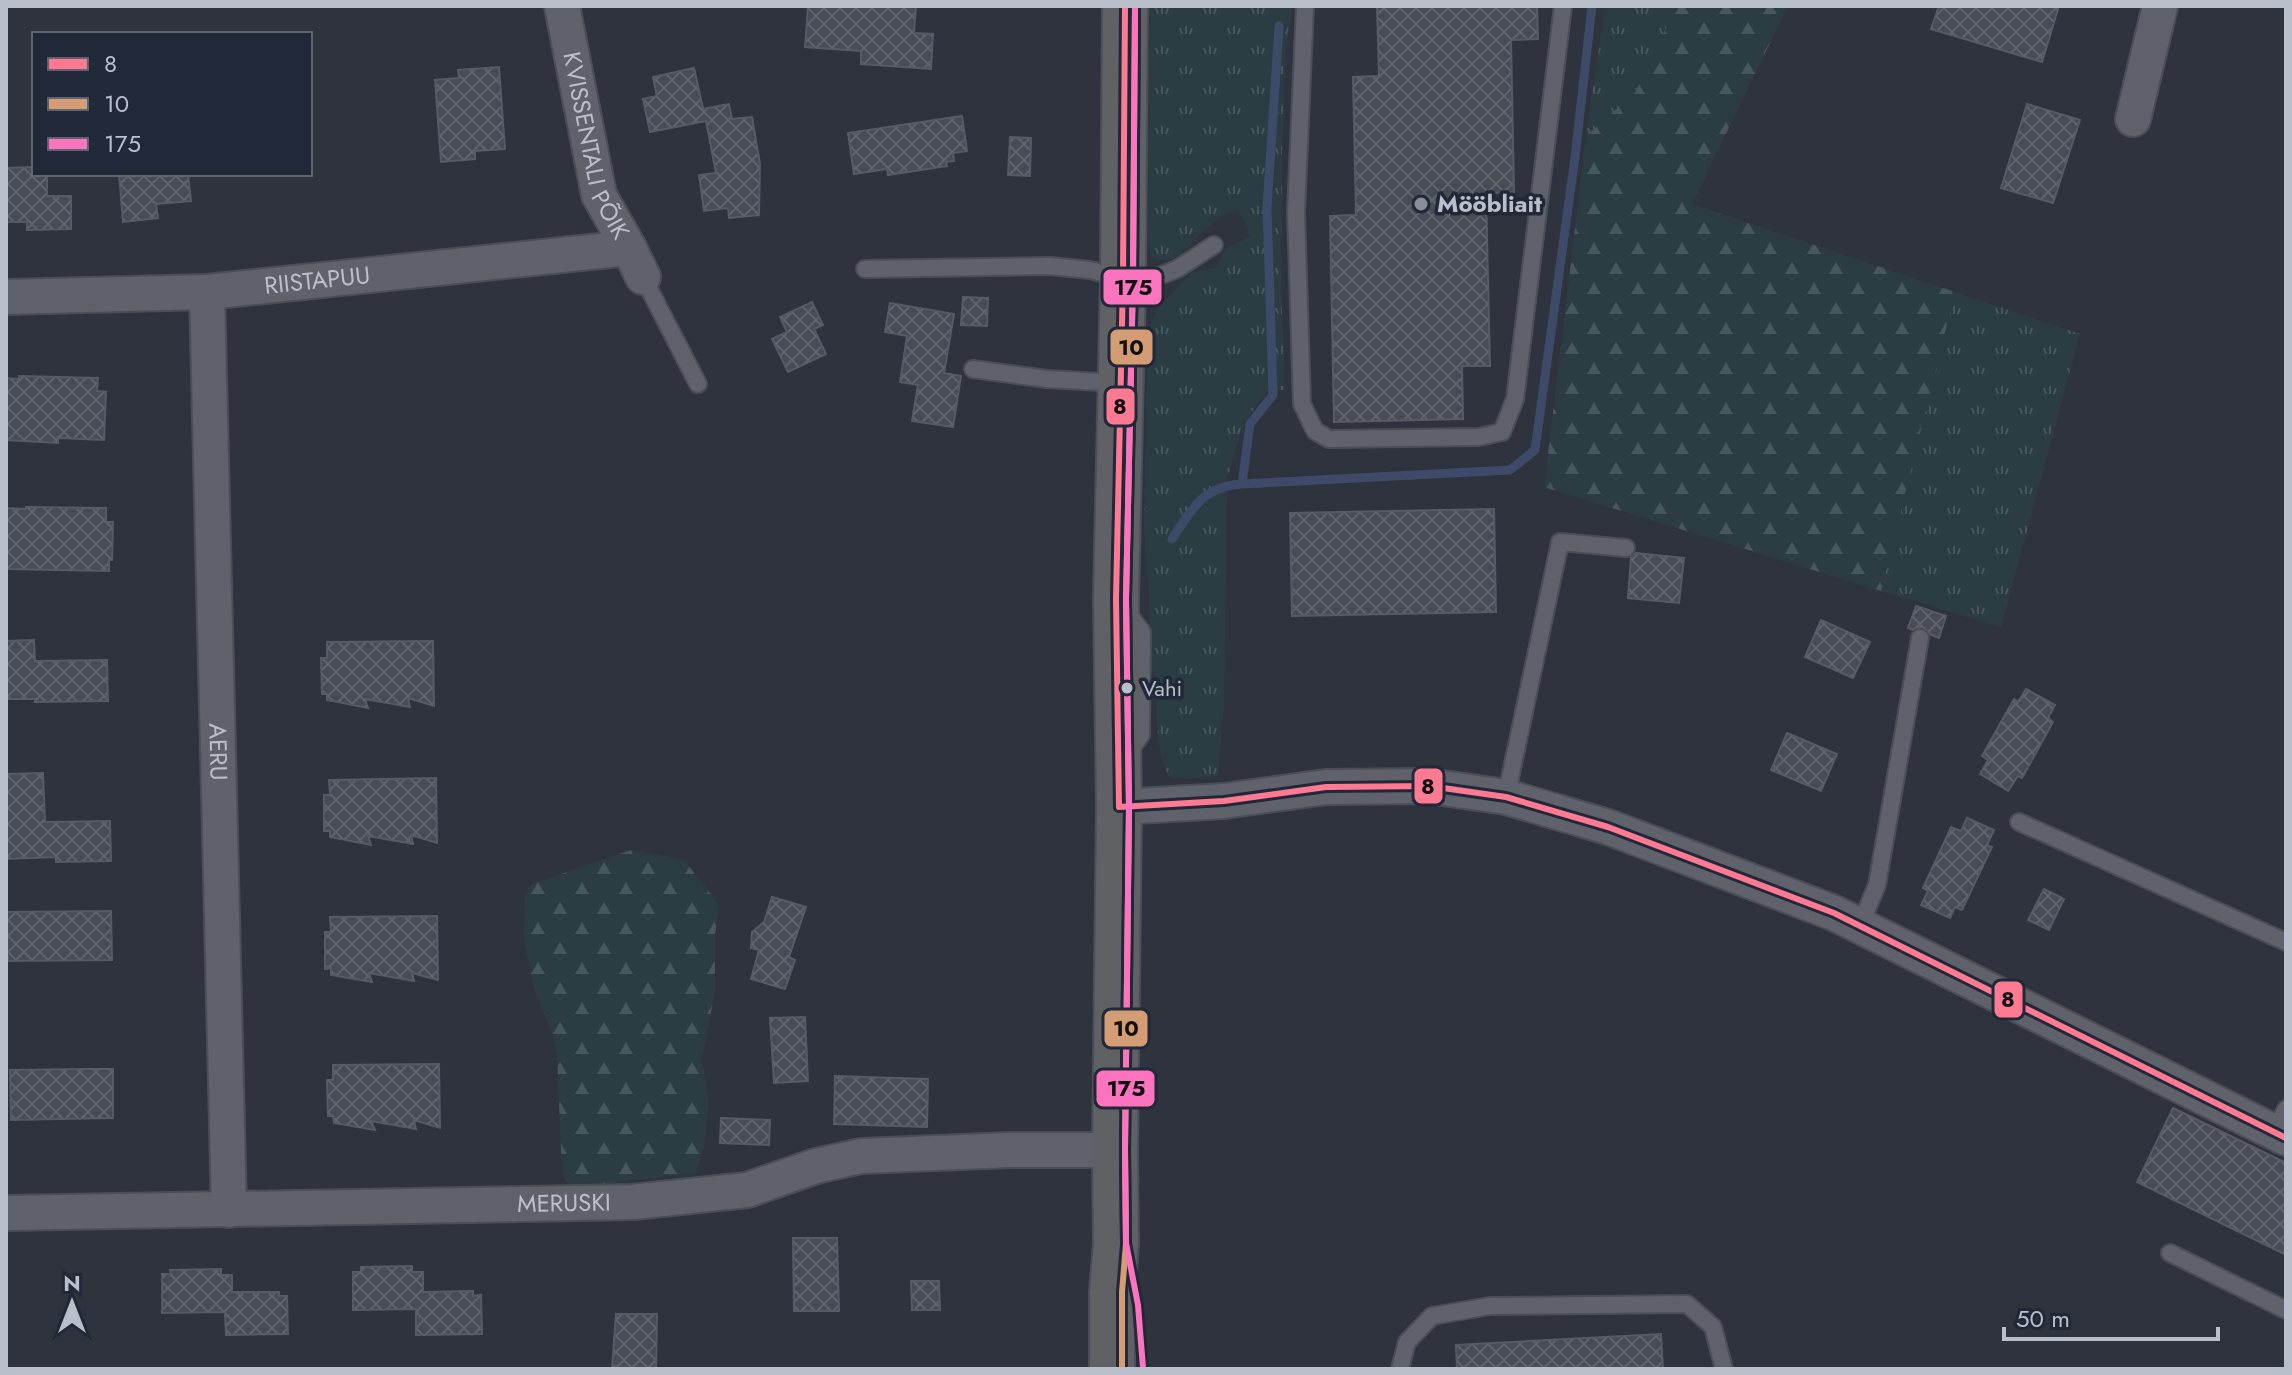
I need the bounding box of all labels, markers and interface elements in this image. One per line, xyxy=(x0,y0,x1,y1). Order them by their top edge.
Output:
legend xyxy=(32,32,312,176)
text: 8 xyxy=(104,46,117,81)
street label: KVISSENTALI PÕIK xyxy=(554,49,639,246)
text: 10 xyxy=(104,86,129,121)
text: 175 xyxy=(104,126,141,161)
place label: Mööbliait xyxy=(1437,186,1542,221)
marker: Mööbliait xyxy=(1412,195,1430,213)
street label: RIISTAPUU xyxy=(263,257,372,303)
line badge: 175 xyxy=(1102,268,1163,306)
text: 175 xyxy=(1114,271,1152,303)
line badge: 10 xyxy=(1109,328,1154,366)
text: 10 xyxy=(1118,331,1144,363)
line badge: 8 xyxy=(1105,387,1136,426)
text: 8 xyxy=(1113,390,1127,422)
place label: Vahi xyxy=(1142,672,1182,704)
marker: Vahi xyxy=(1119,680,1135,696)
street label: AERU xyxy=(200,723,237,781)
line badge: 8 xyxy=(1413,767,1444,805)
text: 8 xyxy=(1421,770,1435,802)
line badge: 8 xyxy=(1993,980,2024,1019)
text: 8 xyxy=(2001,983,2015,1015)
line badge: 10 xyxy=(1103,1009,1149,1048)
text: 10 xyxy=(1113,1012,1139,1044)
line badge: 175 xyxy=(1095,1069,1156,1108)
text: 175 xyxy=(1107,1072,1145,1104)
street label: MERUSKI xyxy=(517,1184,611,1221)
north arrow xyxy=(32,1263,112,1343)
text: N xyxy=(63,1267,81,1299)
scale bar xyxy=(2004,1291,2218,1341)
text: 50 m xyxy=(2016,1301,2070,1336)

